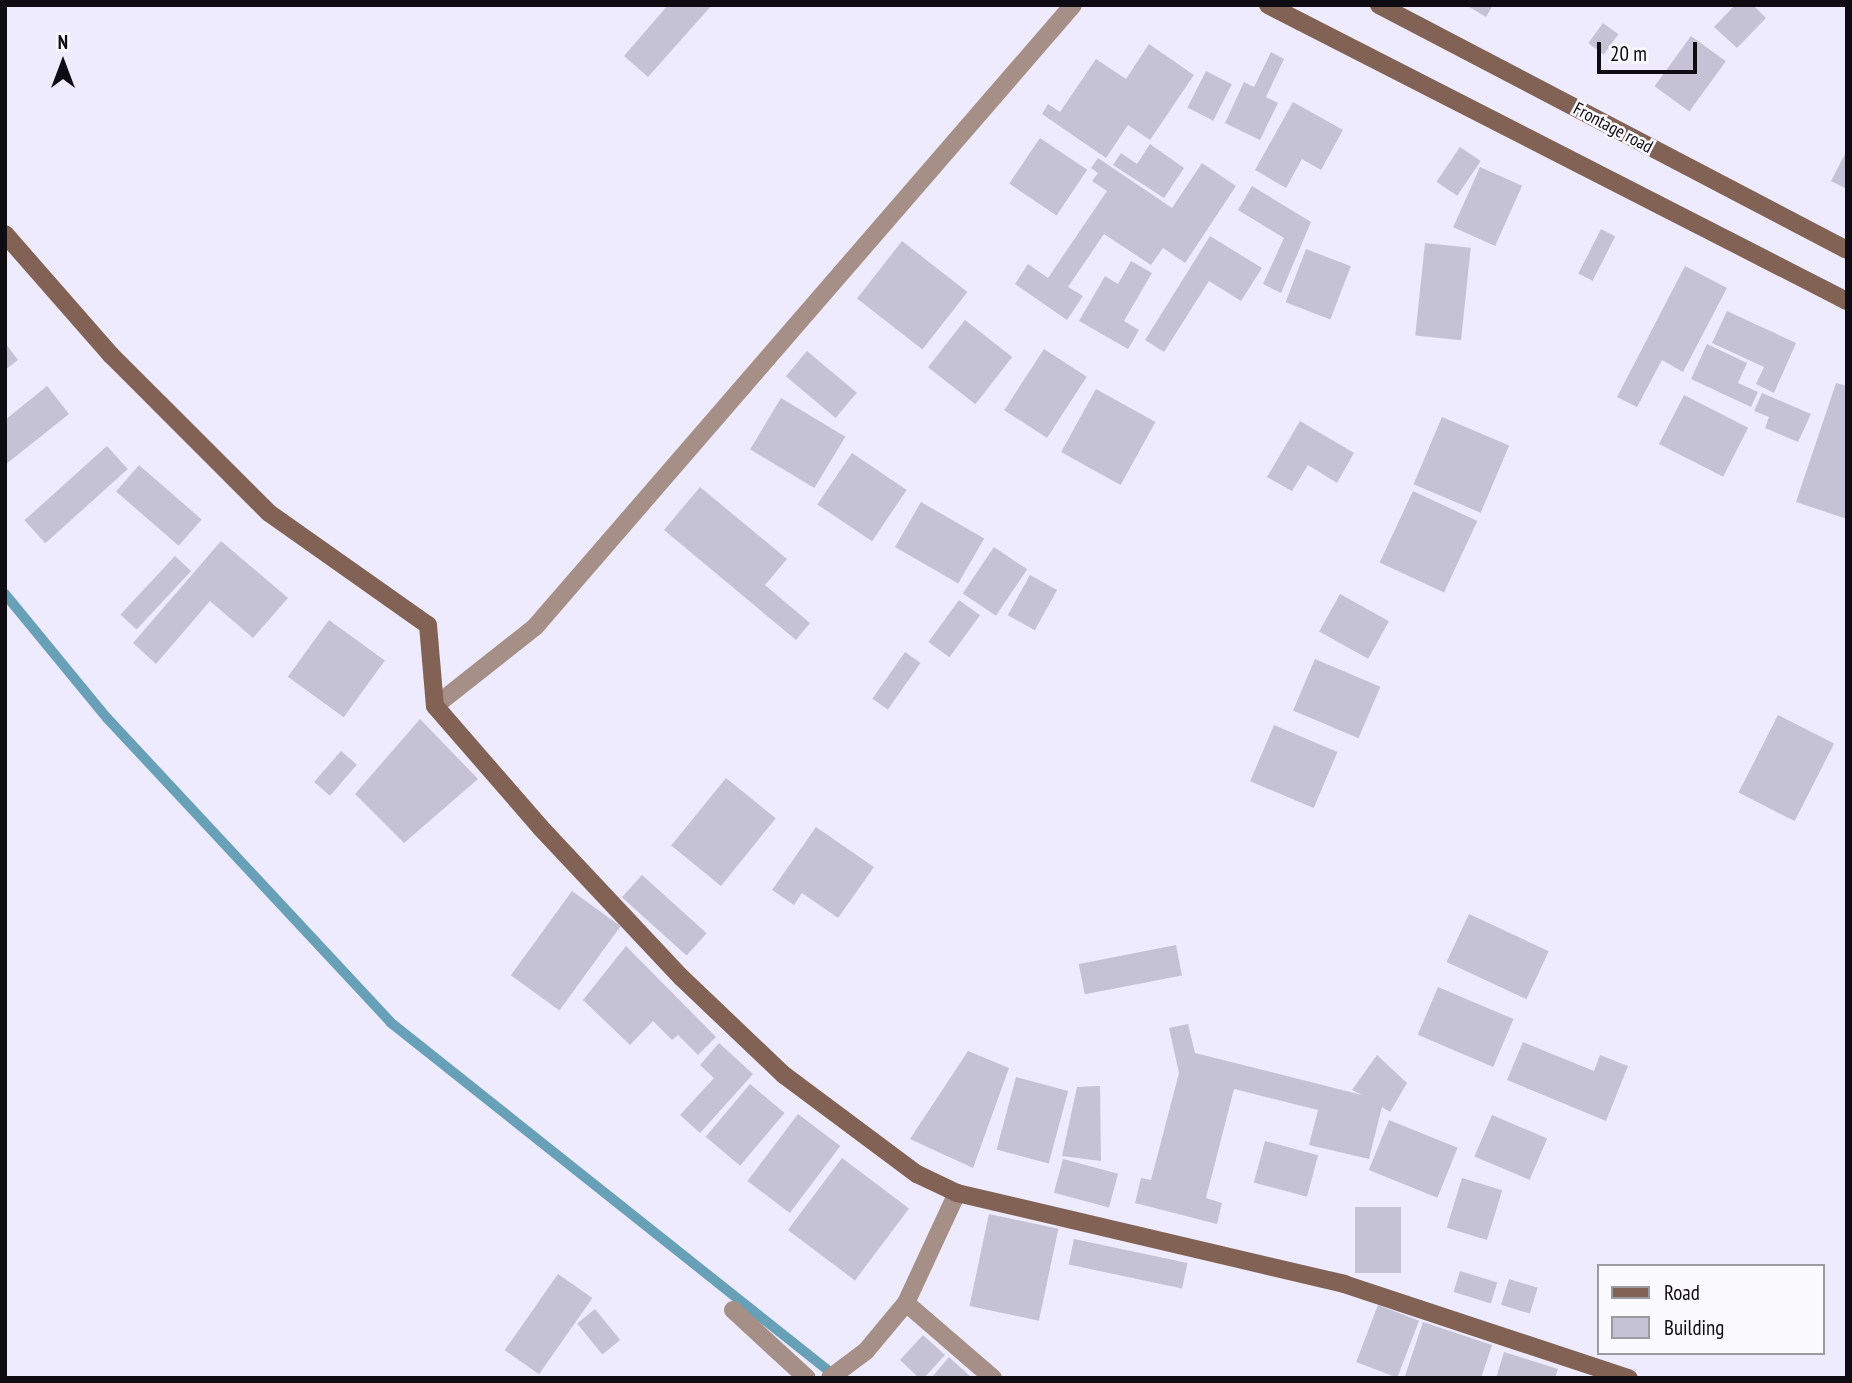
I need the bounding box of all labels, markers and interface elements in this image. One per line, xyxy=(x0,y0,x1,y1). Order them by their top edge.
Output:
north arrow xyxy=(28,28,98,98)
scale bar xyxy=(1600,28,1700,72)
text: N xyxy=(58,30,68,54)
text: 20 m xyxy=(1610,40,1647,67)
street label: Frontage road xyxy=(1570,98,1656,158)
legend xyxy=(1596,1264,1824,1355)
text: Road xyxy=(1664,1279,1700,1306)
text: Building xyxy=(1664,1314,1724,1341)

